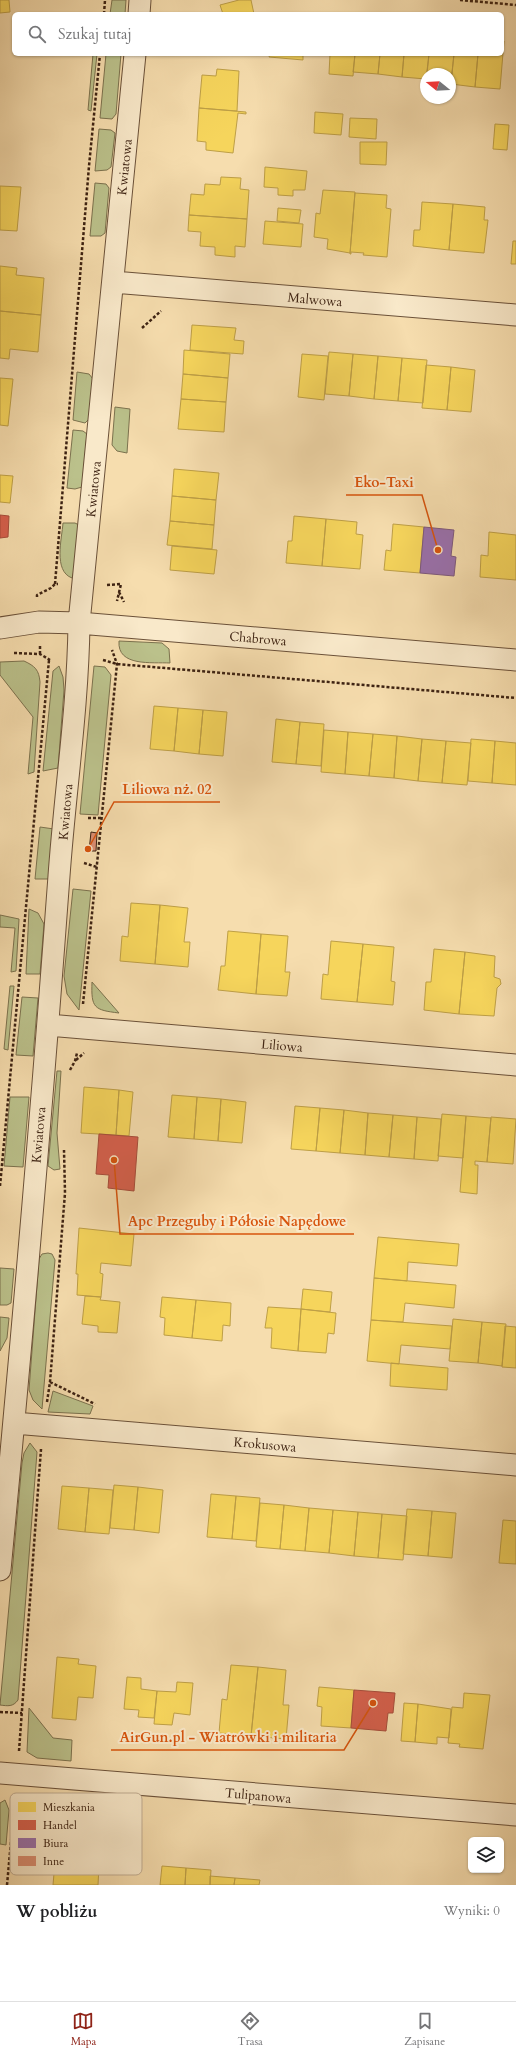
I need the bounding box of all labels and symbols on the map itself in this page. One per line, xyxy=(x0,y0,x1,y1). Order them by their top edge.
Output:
north arrow xyxy=(420,68,456,104)
street label: Kwiatowa xyxy=(113,138,137,196)
street label: Malwowa xyxy=(287,289,343,311)
street label: Kwiatowa xyxy=(82,460,106,518)
callout: Eko-Taxi xyxy=(346,469,422,495)
text: Eko-Taxi xyxy=(354,473,414,492)
street label: Chabrowa xyxy=(228,628,288,650)
callout: Liliowa nż. 02 xyxy=(114,776,220,802)
text: Liliowa nż. 02 xyxy=(122,780,212,799)
street label: Kwiatowa xyxy=(55,783,77,841)
street label: Liliowa xyxy=(260,1035,304,1057)
street label: Kwiatowa xyxy=(28,1106,50,1164)
callout: Apc Przeguby i Półosie Napędowe xyxy=(120,1208,354,1234)
text: Apc Przeguby i Półosie Napędowe xyxy=(128,1212,346,1231)
street label: Krokusowa xyxy=(233,1433,297,1457)
callout: AirGun.pl - Wiatrówki i militaria xyxy=(111,1724,344,1750)
text: AirGun.pl - Wiatrówki i militaria xyxy=(119,1728,337,1747)
street label: Tulipanowa xyxy=(224,1784,292,1808)
legend xyxy=(10,1793,142,1875)
text: Mieszkania xyxy=(43,1800,95,1815)
text: Handel xyxy=(43,1818,77,1833)
text: Biura xyxy=(43,1836,69,1851)
text: Inne xyxy=(43,1854,64,1869)

